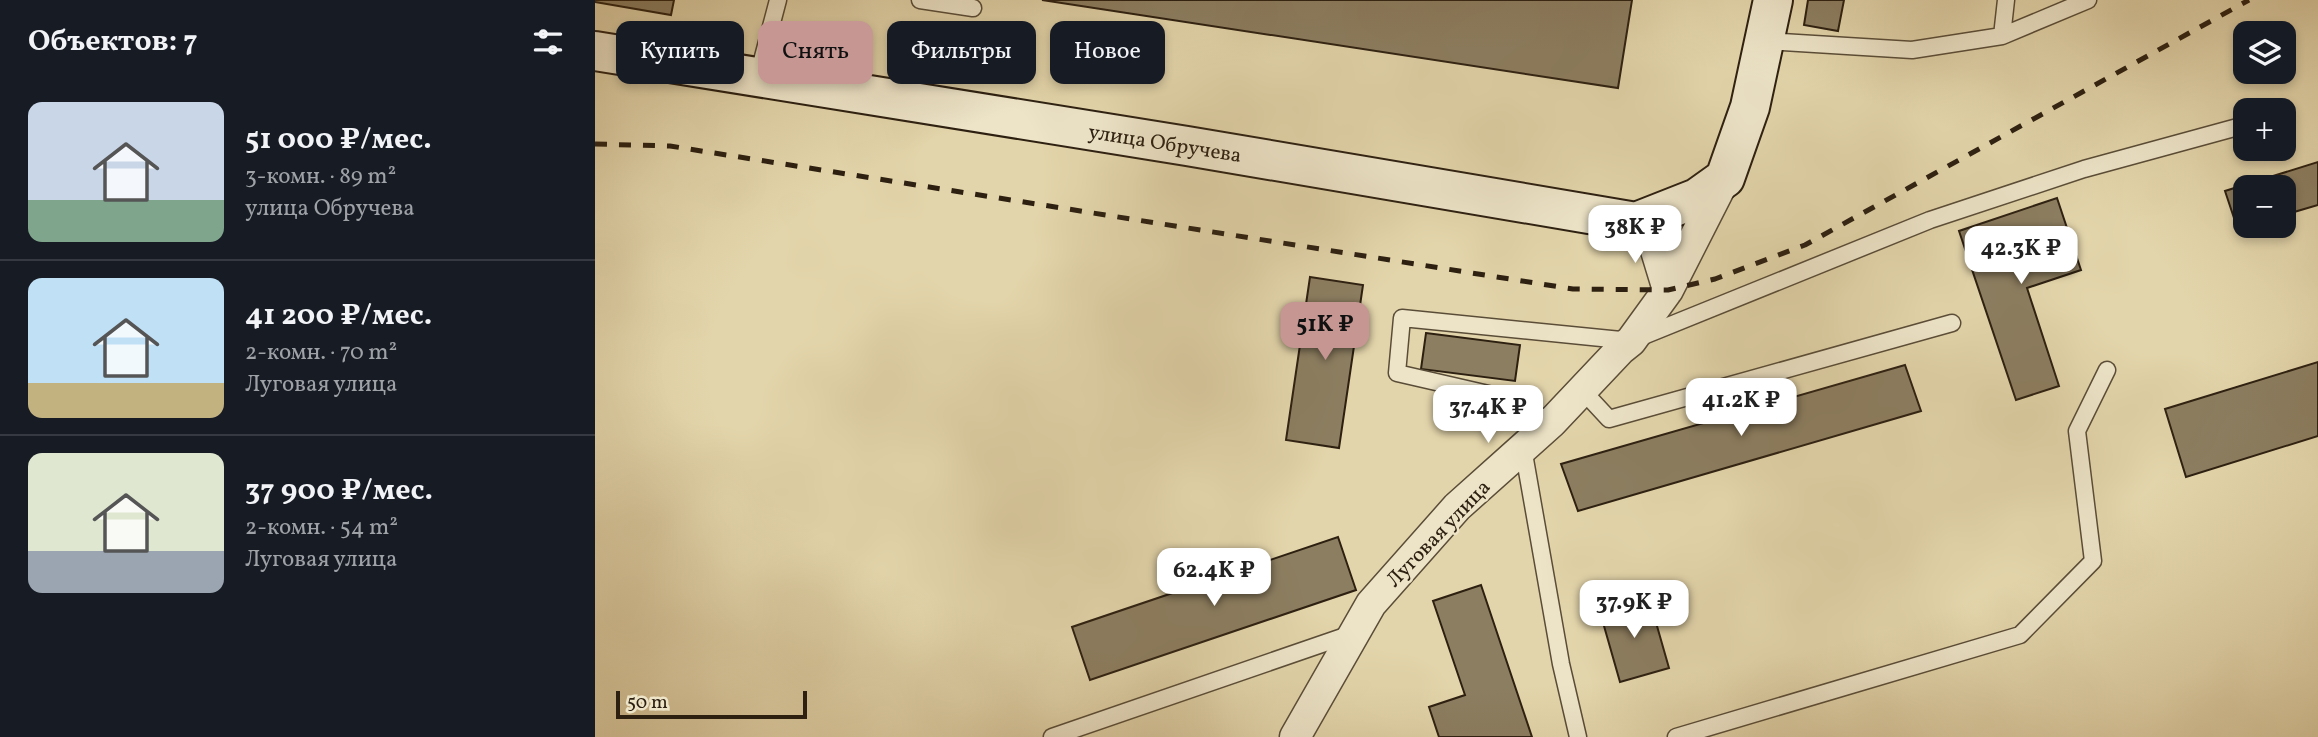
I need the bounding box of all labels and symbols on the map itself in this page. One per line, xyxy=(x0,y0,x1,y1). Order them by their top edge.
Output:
street label: улица Обручева xyxy=(1086,118,1244,171)
pin: 38K ₽ xyxy=(1586,205,1684,265)
pin: 42.3K ₽ xyxy=(1956,226,2086,286)
pin: 51K ₽ xyxy=(1276,302,1374,362)
pin: 41.2K ₽ xyxy=(1676,378,1806,438)
pin: 37.4K ₽ xyxy=(1423,386,1553,445)
street label: Луговая улица xyxy=(1380,474,1498,594)
pin: 62.4K ₽ xyxy=(1149,548,1279,608)
pin: 37.9K ₽ xyxy=(1569,580,1699,640)
scale bar xyxy=(616,688,807,720)

